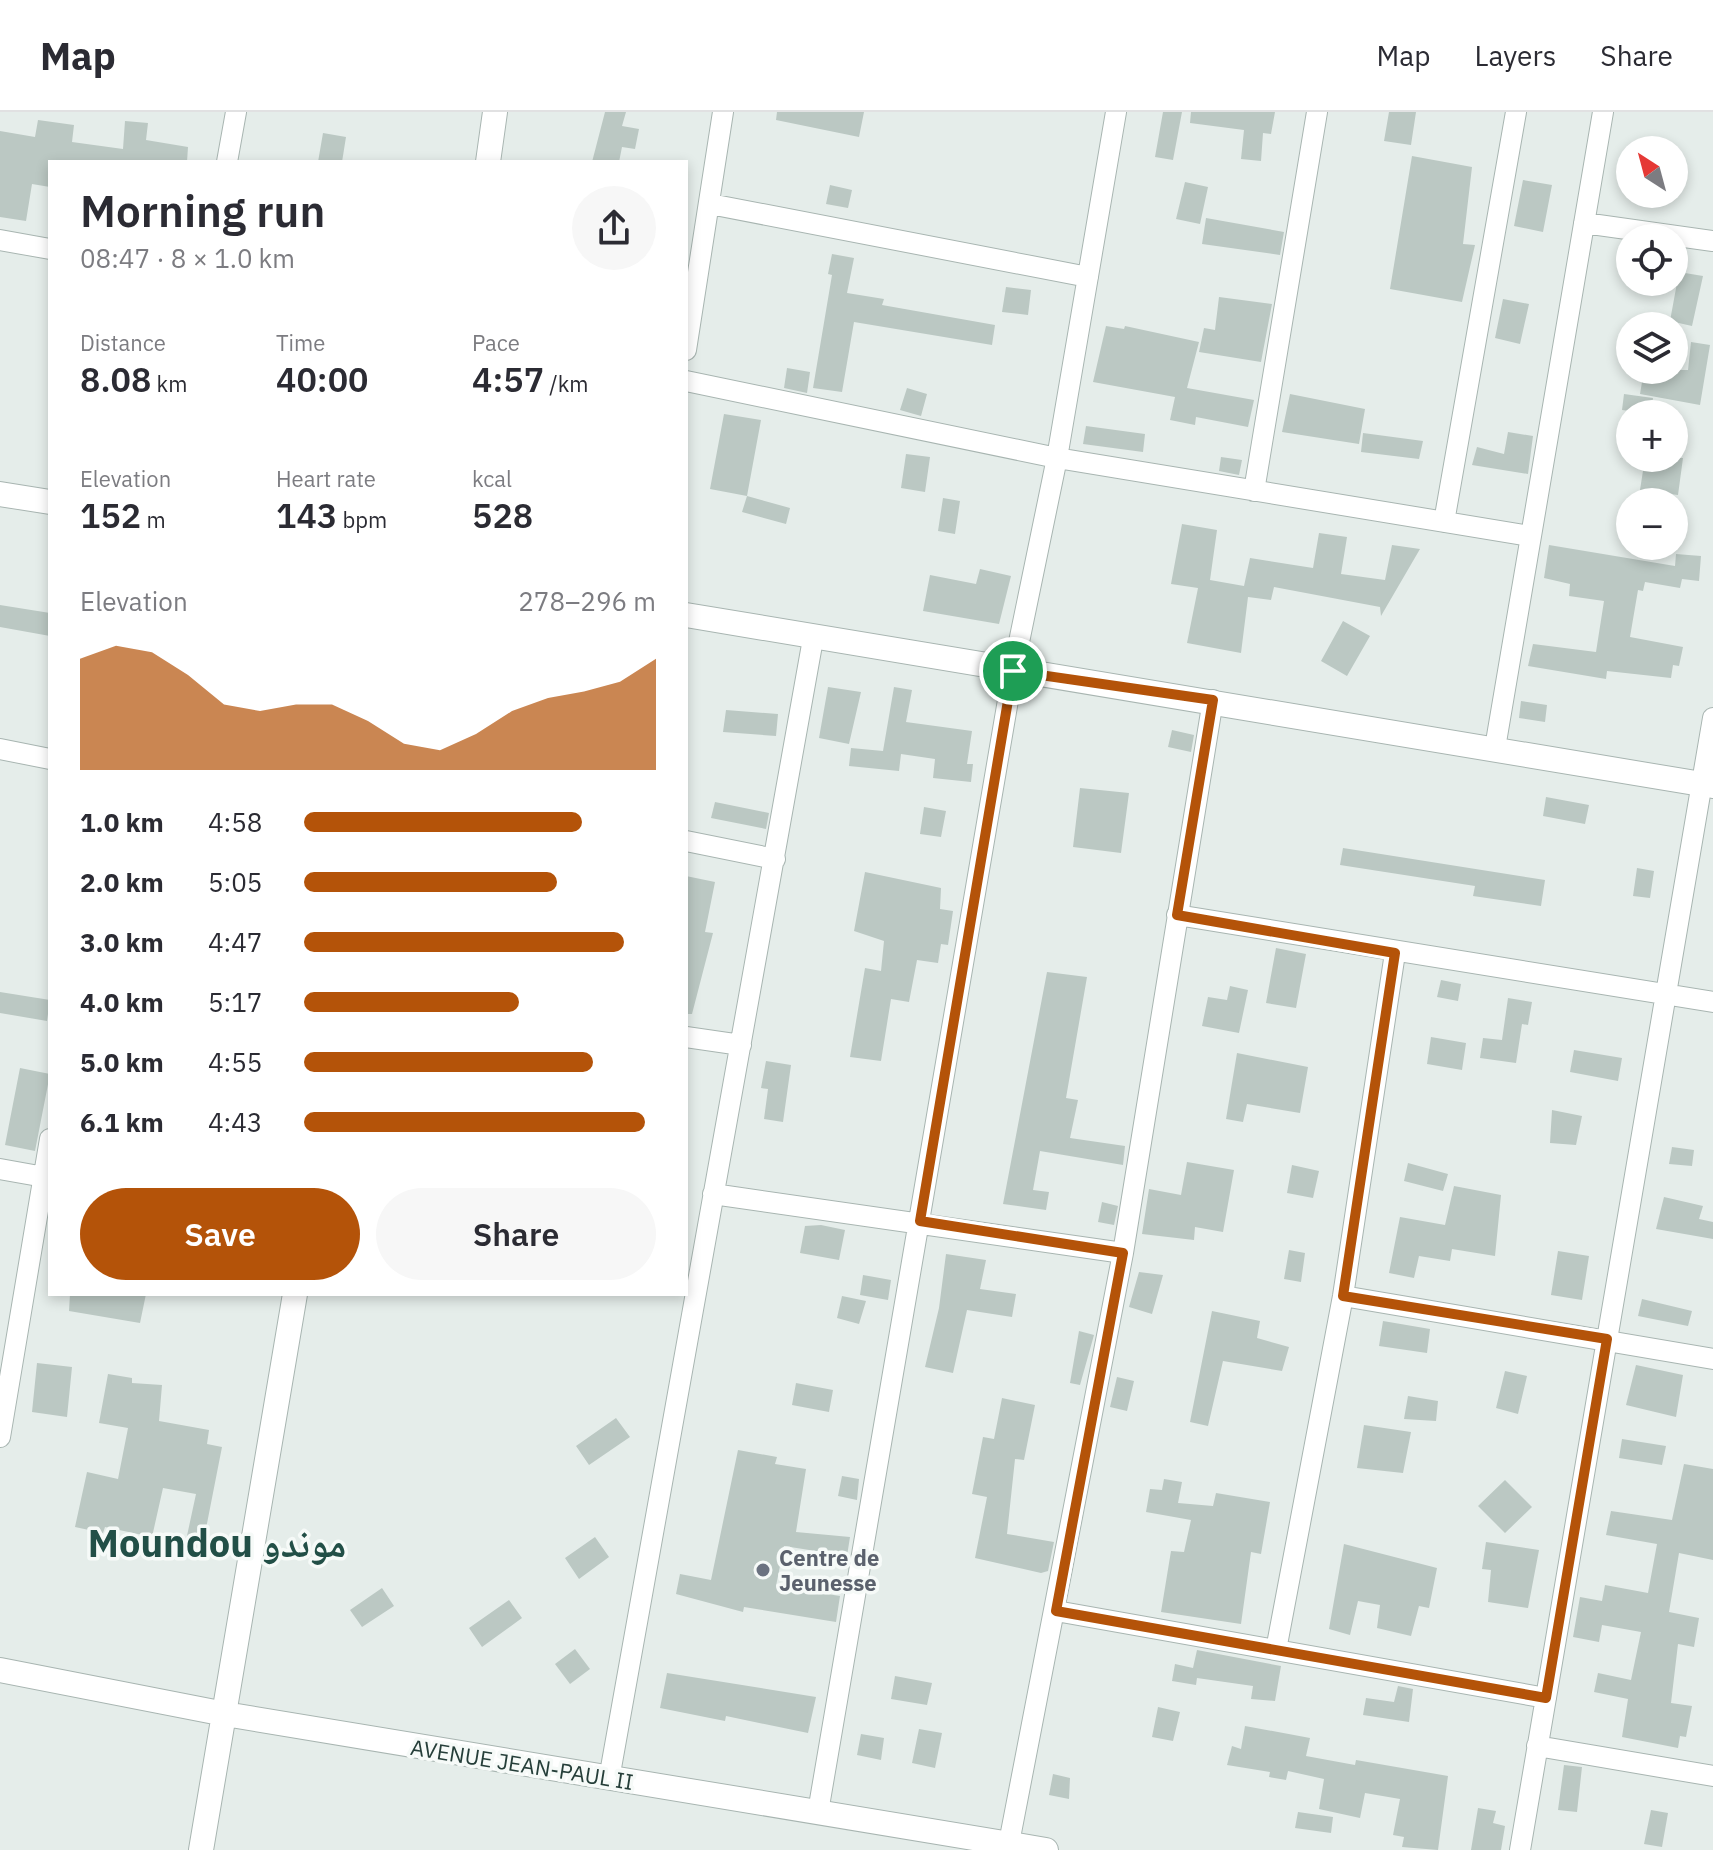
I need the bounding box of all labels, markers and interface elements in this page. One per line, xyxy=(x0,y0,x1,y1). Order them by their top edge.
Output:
text: Map xyxy=(40,31,116,80)
text: Map xyxy=(1376,37,1430,74)
text: Layers xyxy=(1474,37,1556,74)
text: Share xyxy=(1600,37,1673,74)
north arrow xyxy=(1616,136,1688,208)
map controls xyxy=(1616,136,1688,560)
text: Morning run xyxy=(80,182,325,239)
button: share xyxy=(572,186,656,270)
button: locate xyxy=(1616,224,1688,296)
text: 08:47 · 8 × 1.0 km xyxy=(80,241,295,275)
button: layers xyxy=(1616,312,1688,384)
text: Distance xyxy=(80,328,166,357)
text: Time xyxy=(276,328,325,357)
text: Pace xyxy=(472,328,520,357)
text: 8.08 xyxy=(80,357,151,401)
text: 40:00 xyxy=(276,357,368,401)
text: 4:57 xyxy=(472,357,544,401)
text: km xyxy=(151,369,187,398)
text: /km xyxy=(544,369,588,398)
button: + xyxy=(1616,400,1688,472)
text: Elevation xyxy=(80,464,171,493)
text: Heart rate xyxy=(276,464,376,493)
text: kcal xyxy=(472,464,512,493)
button: − xyxy=(1616,488,1688,560)
text: 152 xyxy=(80,493,141,537)
text: 143 xyxy=(276,493,337,537)
text: 528 xyxy=(472,493,533,537)
text: m xyxy=(141,505,166,534)
text: bpm xyxy=(337,505,387,534)
text: Elevation xyxy=(80,584,188,618)
text: 278–296 m xyxy=(518,584,656,618)
pin xyxy=(979,637,1047,705)
icon: arrive xyxy=(991,649,1035,693)
text: 1.0 km xyxy=(80,805,164,839)
text: 4:58 xyxy=(208,805,262,839)
text: 2.0 km xyxy=(80,865,164,899)
text: 5:05 xyxy=(208,865,262,899)
text: 3.0 km xyxy=(80,925,164,959)
text: 4:47 xyxy=(208,925,262,959)
text: 4.0 km xyxy=(80,985,164,1019)
text: 5:17 xyxy=(208,985,262,1019)
text: 5.0 km xyxy=(80,1045,164,1079)
text: 4:55 xyxy=(208,1045,262,1079)
text: 6.1 km xyxy=(80,1105,164,1139)
text: 4:43 xyxy=(208,1105,262,1139)
button: Save xyxy=(80,1188,360,1280)
button: Share xyxy=(376,1188,656,1280)
district label: Moundou موندو xyxy=(88,1518,346,1567)
place label: Centre de Jeunesse xyxy=(779,1543,879,1597)
marker: Centre de Jeunesse xyxy=(754,1561,772,1579)
street label: AVENUE JEAN-PAUL II xyxy=(408,1732,636,1796)

